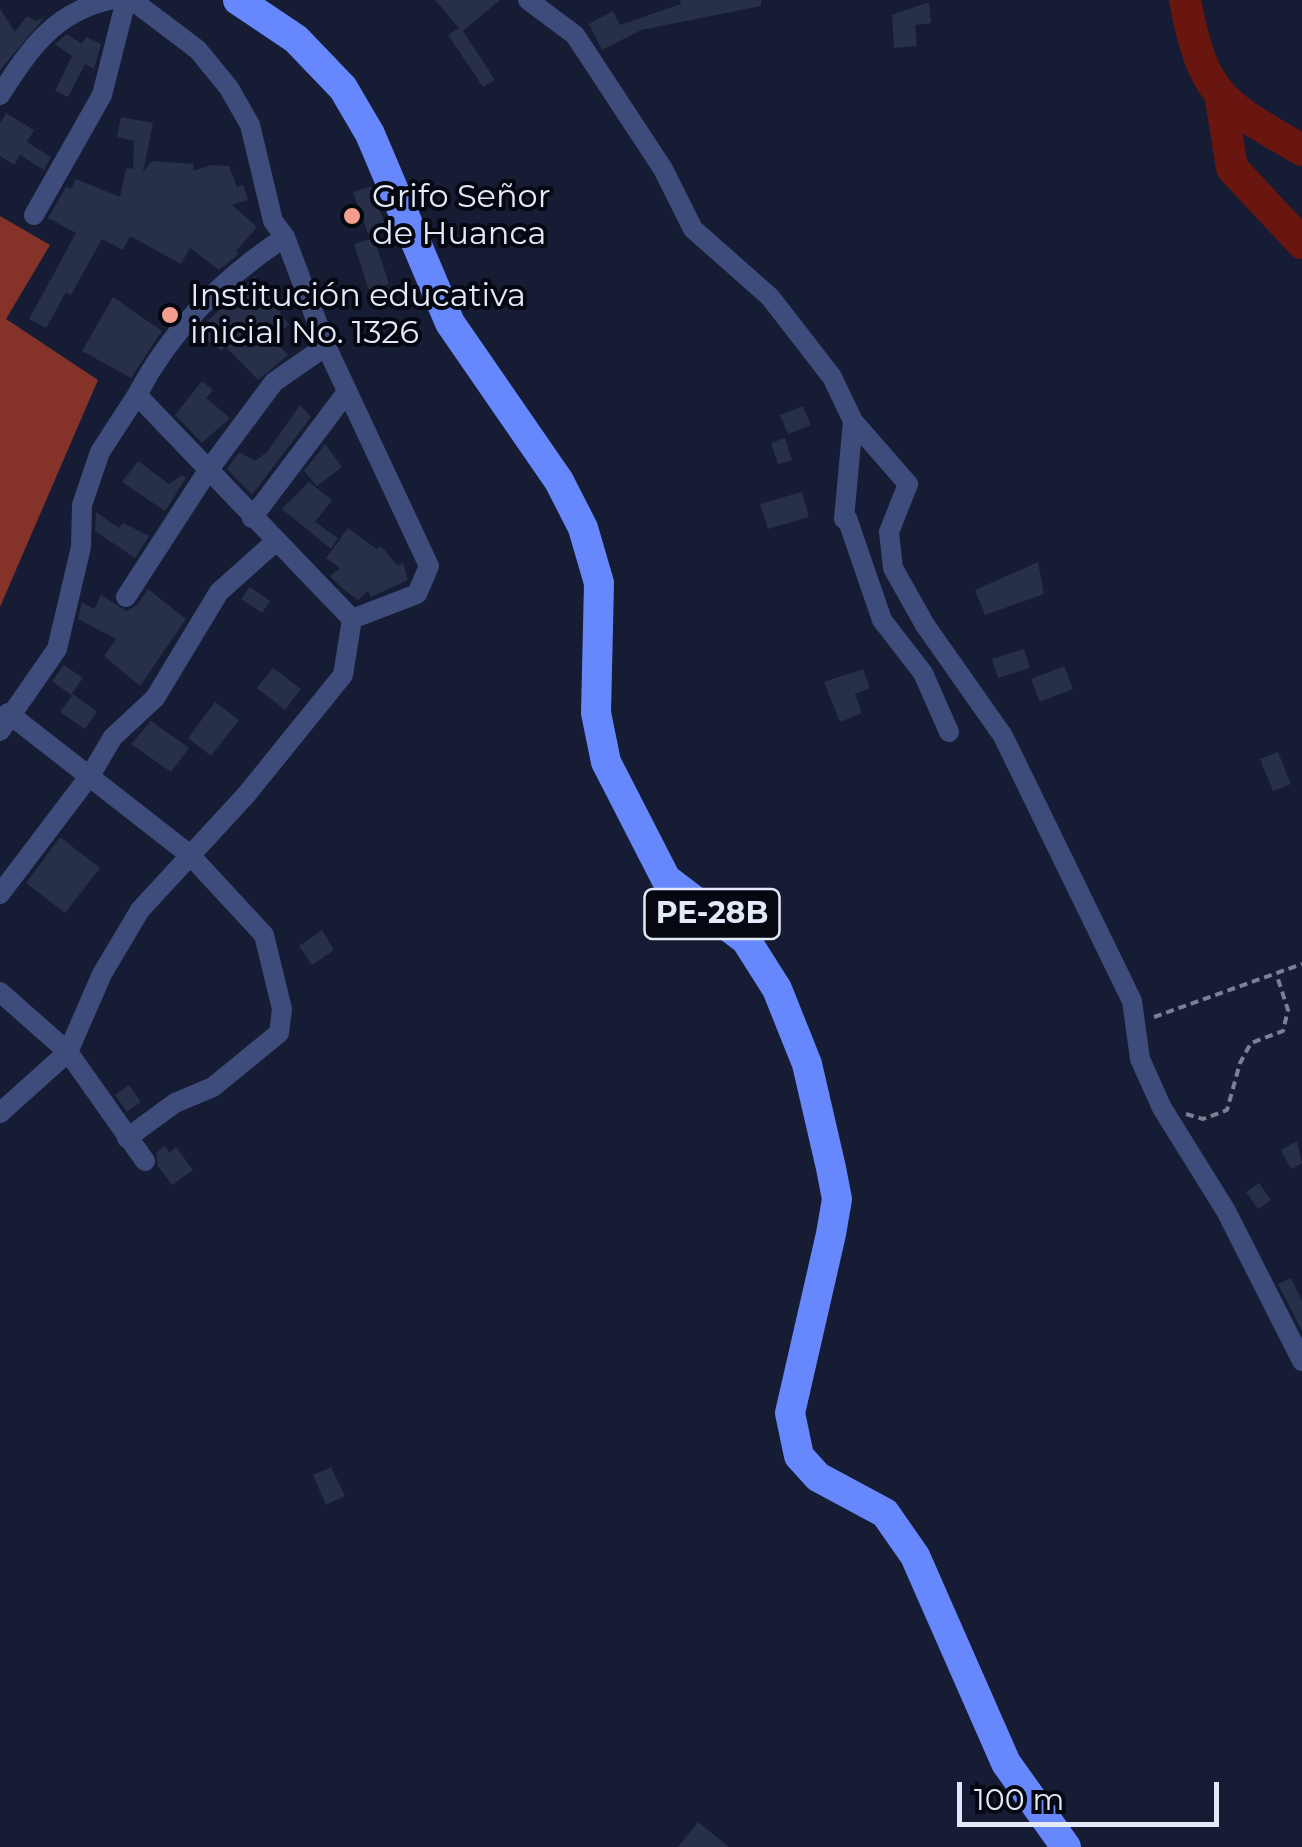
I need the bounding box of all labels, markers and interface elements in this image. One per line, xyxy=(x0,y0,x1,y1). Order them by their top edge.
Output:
place label: Grifo Señor de Huanca xyxy=(372,179,550,254)
marker: Grifo Señor de Huanca xyxy=(341,205,363,227)
place label: Institución educativa inicial No. 1326 xyxy=(190,278,526,353)
marker: Institución educativa inicial No. 1326 xyxy=(159,304,181,326)
road number: PE-28B xyxy=(644,889,780,939)
scale bar xyxy=(962,1762,1224,1824)
text: 100 m xyxy=(974,1781,1064,1818)

